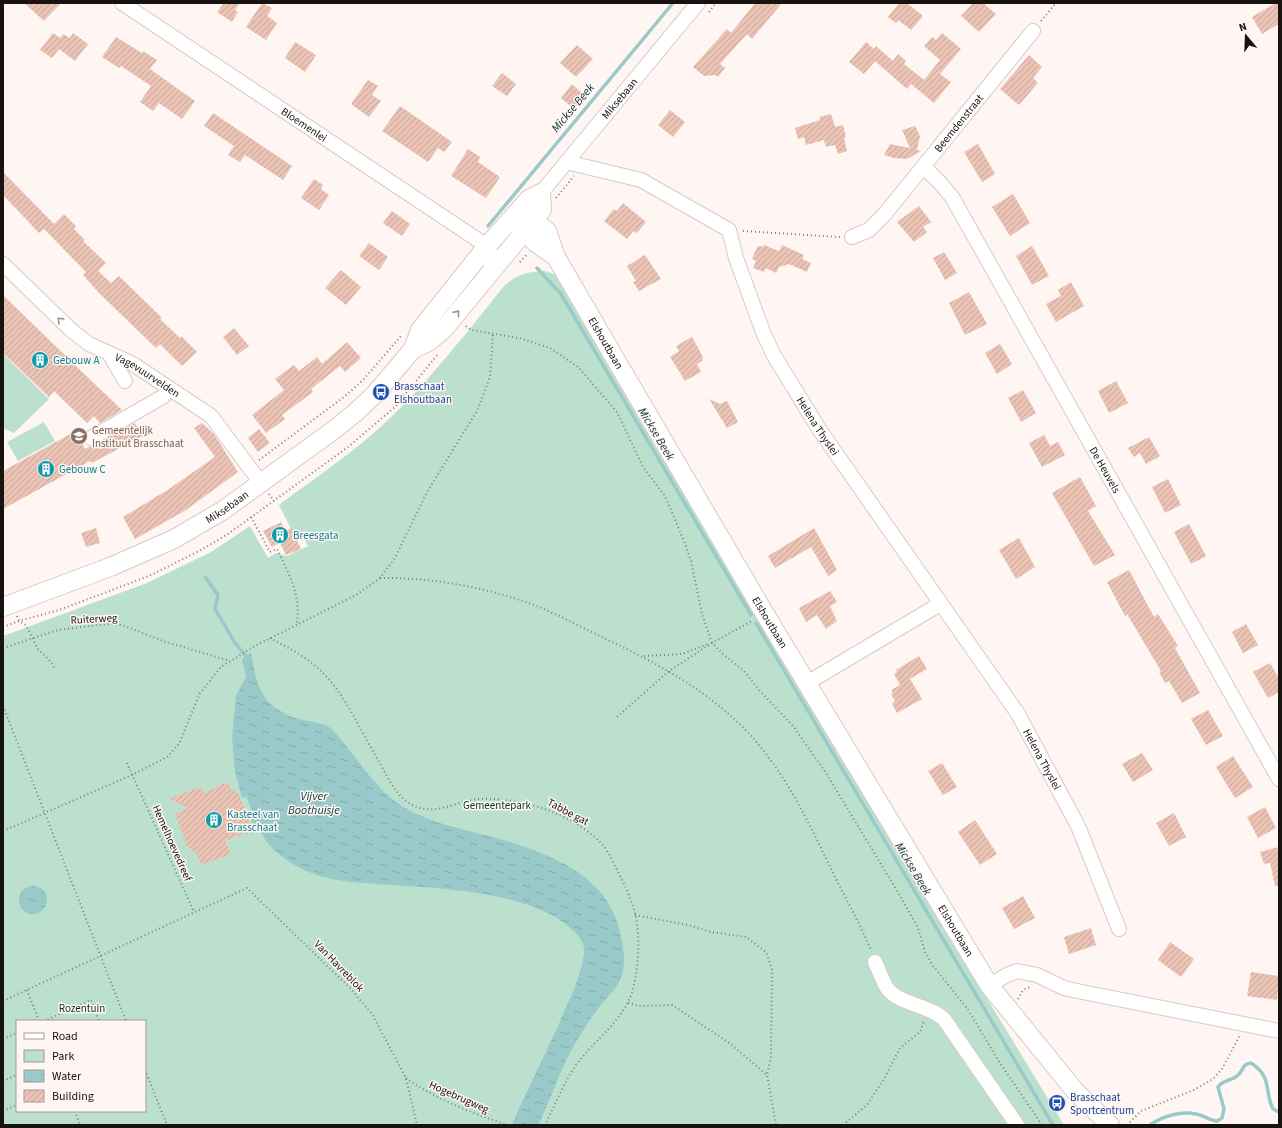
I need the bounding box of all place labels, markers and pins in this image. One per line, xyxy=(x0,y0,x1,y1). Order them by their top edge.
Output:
building icon: Gebouw A xyxy=(30,350,50,370)
place label: Gebouw A xyxy=(53,353,99,368)
place label: Brasschaat Elshoutbaan xyxy=(394,379,452,407)
bus stop icon: Brasschaat Elshoutbaan xyxy=(371,382,391,402)
place label: Gemeentelijk Instituut Brasschaat xyxy=(92,423,184,451)
school or university icon: Gemeentelijk Instituut Brasschaat xyxy=(69,426,89,446)
building icon: Gebouw C xyxy=(36,459,56,479)
place label: Gebouw C xyxy=(59,462,106,477)
building icon: Breesgata xyxy=(270,525,290,545)
place label: Breesgata xyxy=(293,528,338,543)
place label: Kasteel van Brasschaat xyxy=(227,807,279,835)
building icon: Kasteel van Brasschaat xyxy=(204,810,224,830)
place label: Brasschaat Sportcentrum xyxy=(1070,1090,1134,1118)
bus stop icon: Brasschaat Sportcentrum xyxy=(1047,1093,1067,1113)

